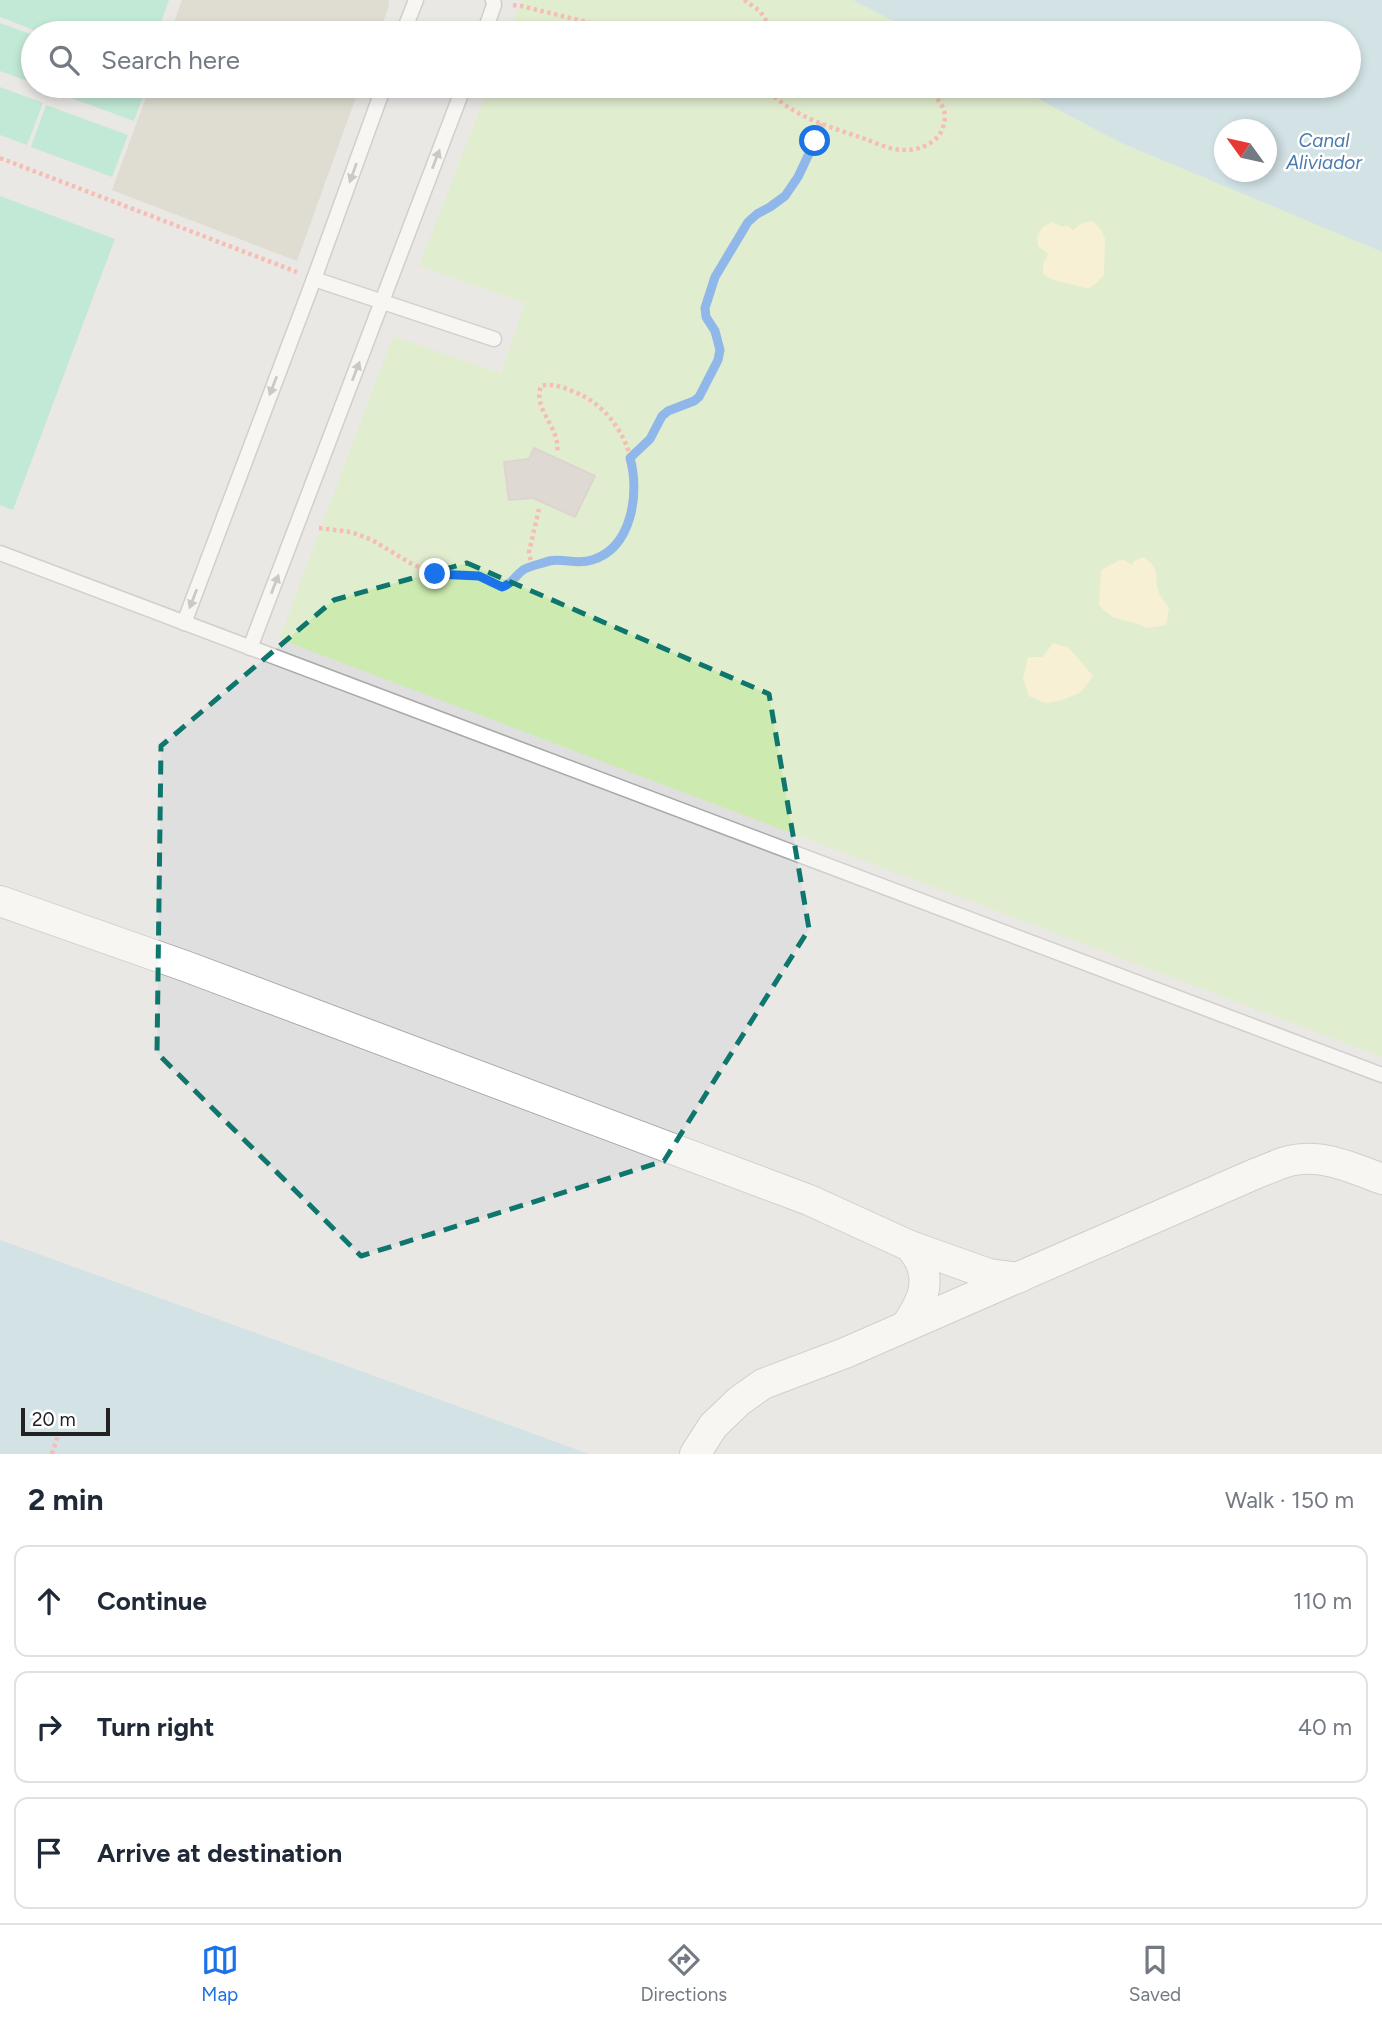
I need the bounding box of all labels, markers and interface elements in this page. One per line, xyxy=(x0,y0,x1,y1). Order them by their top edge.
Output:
search box xyxy=(21,21,1361,98)
icon: search xyxy=(45,41,83,79)
text: Search here xyxy=(101,44,240,76)
north arrow xyxy=(1214,119,1277,182)
route start xyxy=(799,125,830,156)
water label: Canal Aliviador xyxy=(1285,129,1362,174)
one-way arrow xyxy=(431,148,442,169)
one-way arrow xyxy=(347,162,358,183)
one-way arrow xyxy=(350,361,361,382)
one-way arrow xyxy=(268,376,279,397)
route end xyxy=(419,558,450,589)
one-way arrow xyxy=(269,574,280,595)
one-way arrow xyxy=(187,588,198,609)
scale bar xyxy=(21,1405,110,1437)
text: 20 m xyxy=(32,1408,76,1431)
text: 2 min xyxy=(28,1481,104,1518)
text: Walk · 150 m xyxy=(1225,1486,1354,1514)
icon: ahead xyxy=(30,1582,68,1620)
text: Continue xyxy=(97,1585,207,1617)
text: 110 m xyxy=(1293,1587,1352,1615)
icon: right xyxy=(30,1708,68,1746)
text: Turn right xyxy=(97,1711,214,1743)
text: 40 m xyxy=(1298,1713,1352,1741)
icon: arrive xyxy=(30,1834,68,1872)
text: Arrive at destination xyxy=(97,1837,342,1869)
tab: Map xyxy=(201,1941,239,2006)
tab: Directions xyxy=(640,1941,727,2006)
tab: Saved xyxy=(1129,1941,1181,2006)

